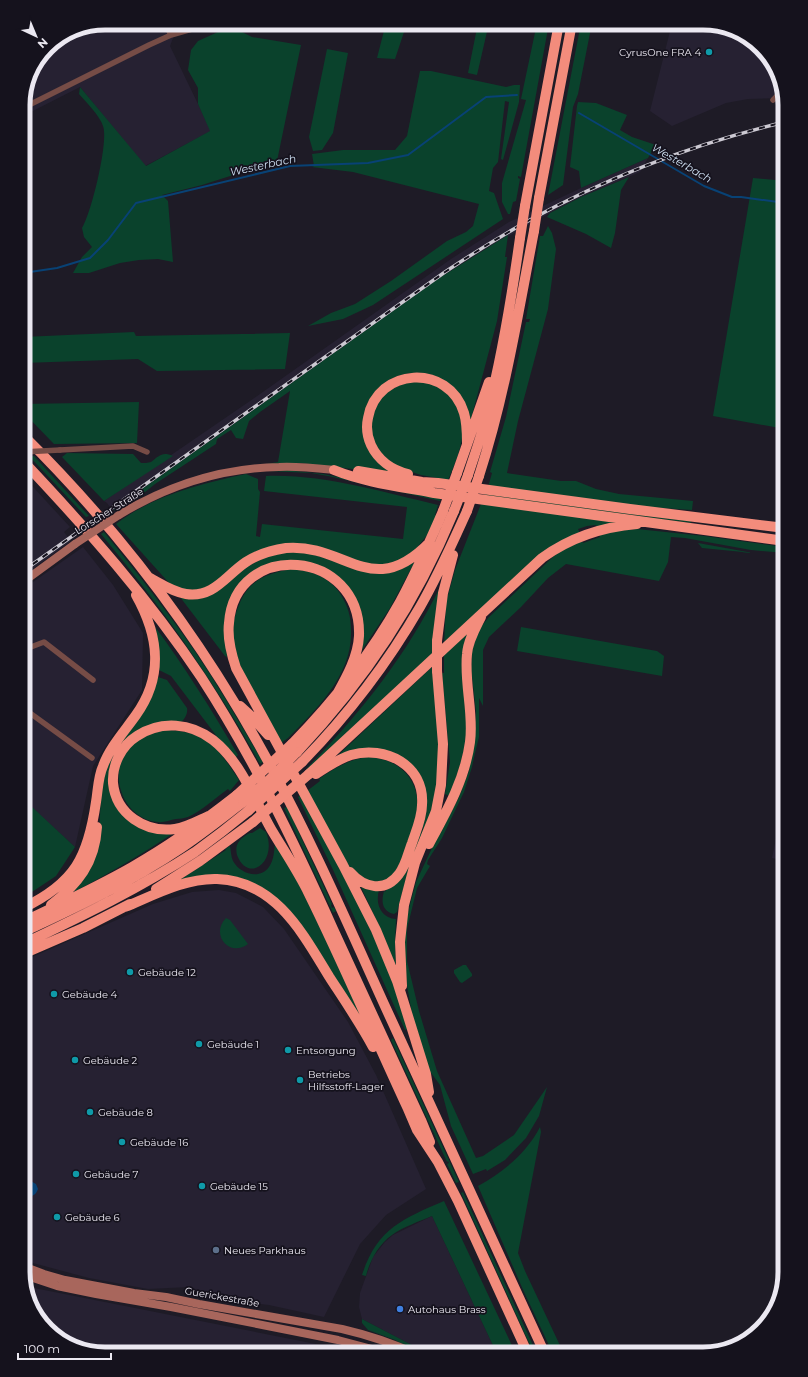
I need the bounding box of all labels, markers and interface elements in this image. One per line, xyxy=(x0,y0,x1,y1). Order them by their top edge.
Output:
north arrow xyxy=(16,16,56,56)
text: N xyxy=(35,35,51,51)
place label: CyrusOne FRA 4 xyxy=(619,46,701,59)
marker: CyrusOne FRA 4 xyxy=(704,47,714,57)
water label: Westerbach xyxy=(649,140,715,186)
water label: Westerbach xyxy=(229,151,297,179)
street label: Lorscher Straße xyxy=(72,485,146,537)
place label: Gebäude 12 xyxy=(138,966,196,979)
marker: Gebäude 12 xyxy=(125,967,135,977)
place label: Gebäude 4 xyxy=(62,988,118,1001)
marker: Gebäude 4 xyxy=(49,989,59,999)
place label: Gebäude 1 xyxy=(207,1038,259,1051)
marker: Gebäude 1 xyxy=(194,1039,204,1049)
place label: Entsorgung xyxy=(296,1044,356,1057)
marker: Entsorgung xyxy=(283,1045,293,1055)
place label: Gebäude 2 xyxy=(83,1054,138,1067)
marker: Gebäude 2 xyxy=(70,1055,80,1065)
place label: Betriebs Hilfsstoff-Lager xyxy=(308,1068,384,1093)
marker: Betriebs Hilfsstoff-Lager xyxy=(295,1075,305,1085)
place label: Gebäude 8 xyxy=(98,1106,153,1119)
marker: Gebäude 8 xyxy=(85,1107,95,1117)
place label: Gebäude 16 xyxy=(130,1136,188,1149)
marker: Gebäude 16 xyxy=(117,1137,127,1147)
place label: Gebäude 7 xyxy=(84,1168,139,1181)
marker: Gebäude 7 xyxy=(71,1169,81,1179)
place label: Gebäude 15 xyxy=(210,1180,268,1193)
marker: Gebäude 15 xyxy=(197,1181,207,1191)
place label: Gebäude 6 xyxy=(65,1211,120,1224)
marker: Gebäude 6 xyxy=(52,1212,62,1222)
place label: Neues Parkhaus xyxy=(224,1244,306,1257)
marker: Neues Parkhaus xyxy=(211,1245,221,1255)
street label: Guerickestraße xyxy=(184,1284,260,1310)
place label: Autohaus Brass xyxy=(408,1303,486,1316)
marker: Autohaus Brass xyxy=(395,1304,405,1314)
scale bar xyxy=(18,1335,111,1361)
text: 100 m xyxy=(24,1341,60,1356)

